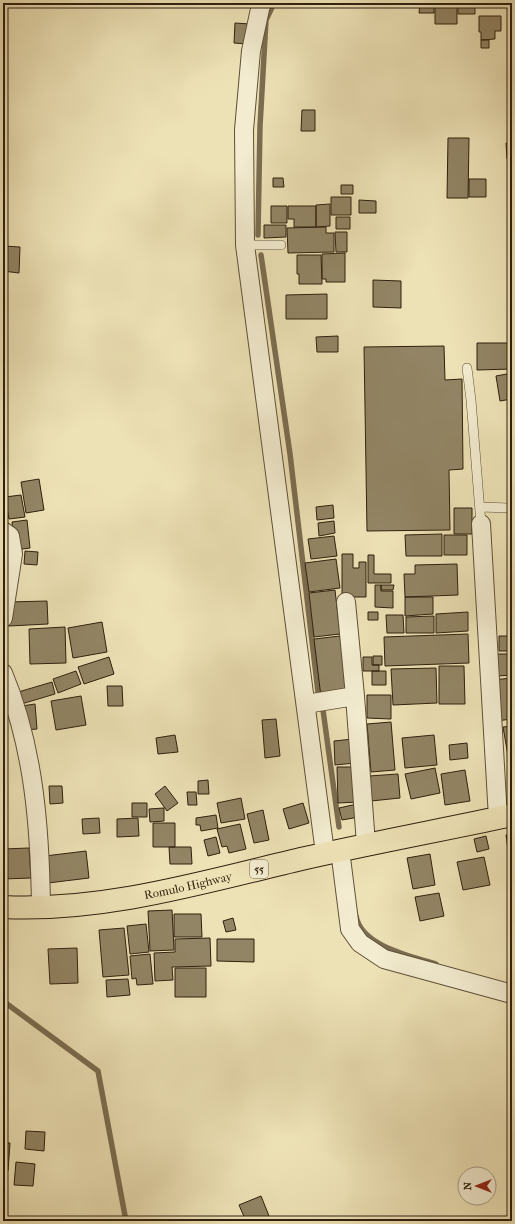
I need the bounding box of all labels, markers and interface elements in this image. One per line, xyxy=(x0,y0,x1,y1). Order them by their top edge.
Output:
road number: 55 xyxy=(250,860,268,878)
street label: Romulo Highway xyxy=(143,869,234,902)
north arrow xyxy=(457,1166,497,1206)
text: N xyxy=(461,1181,474,1190)

